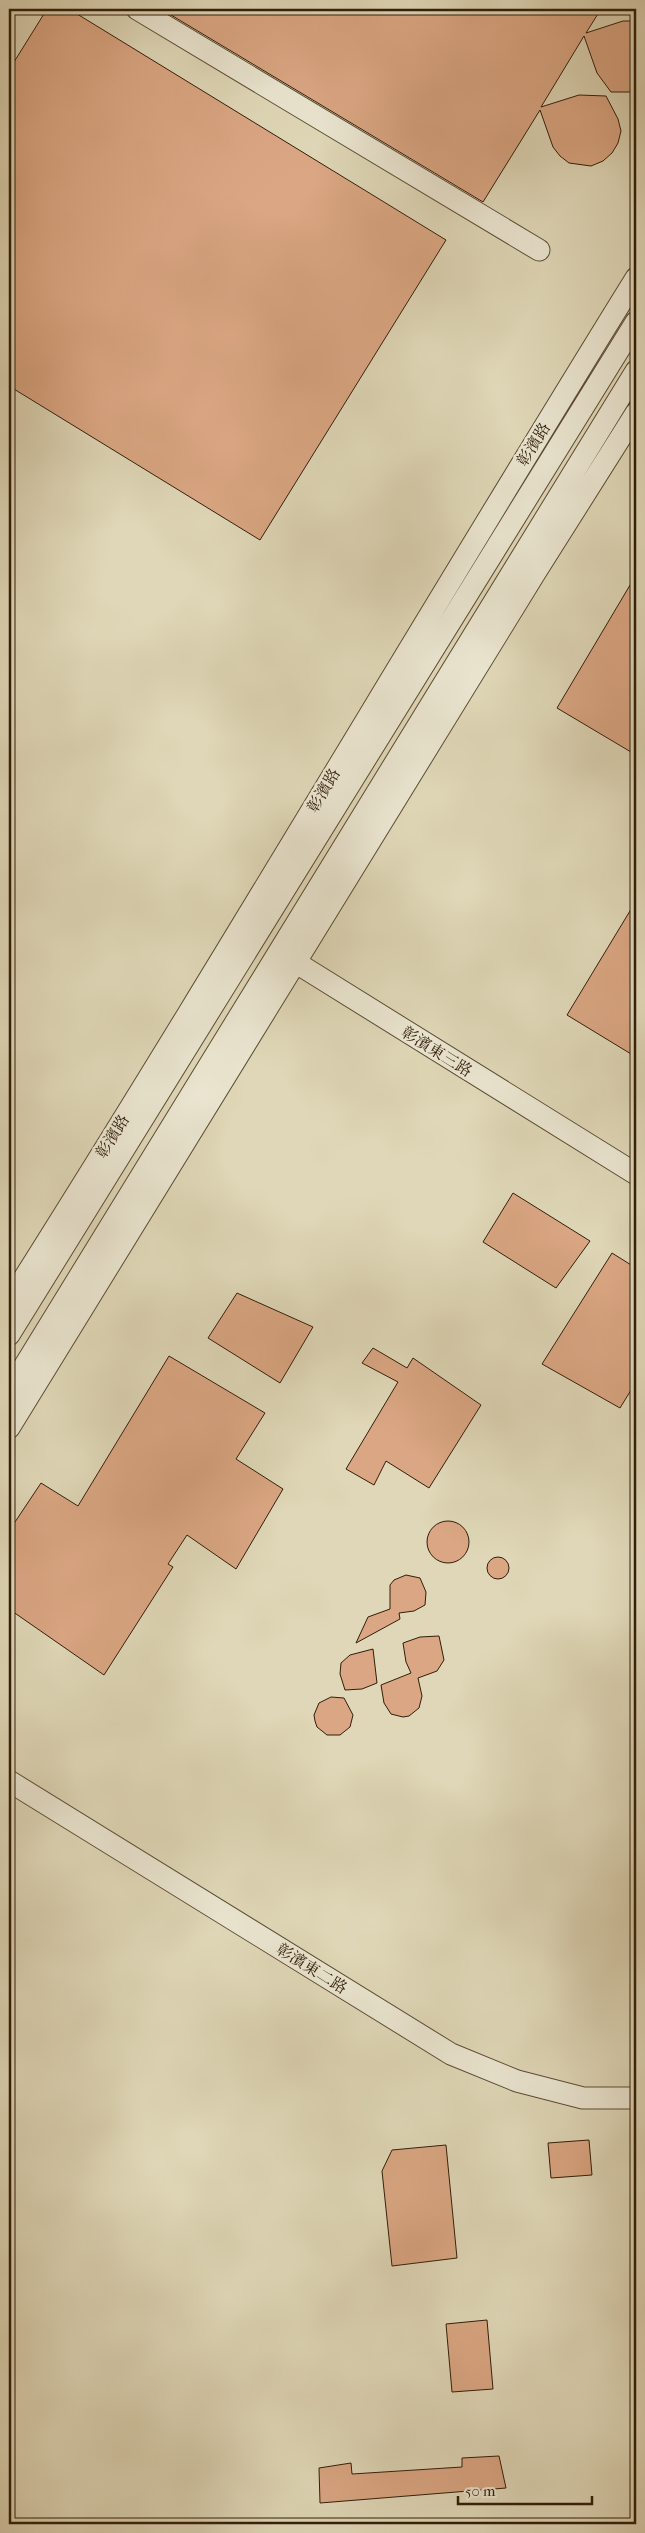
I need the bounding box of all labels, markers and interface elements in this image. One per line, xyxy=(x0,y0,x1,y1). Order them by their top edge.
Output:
street label: 彰濱路 xyxy=(513,419,554,470)
street label: 彰濱路 xyxy=(303,765,344,816)
street label: 彰濱東三路 xyxy=(398,1022,476,1081)
street label: 彰濱路 xyxy=(92,1111,133,1162)
street label: 彰濱東二路 xyxy=(273,1939,351,1998)
scale bar xyxy=(458,2473,591,2505)
text: 50 m xyxy=(465,2482,496,2500)

